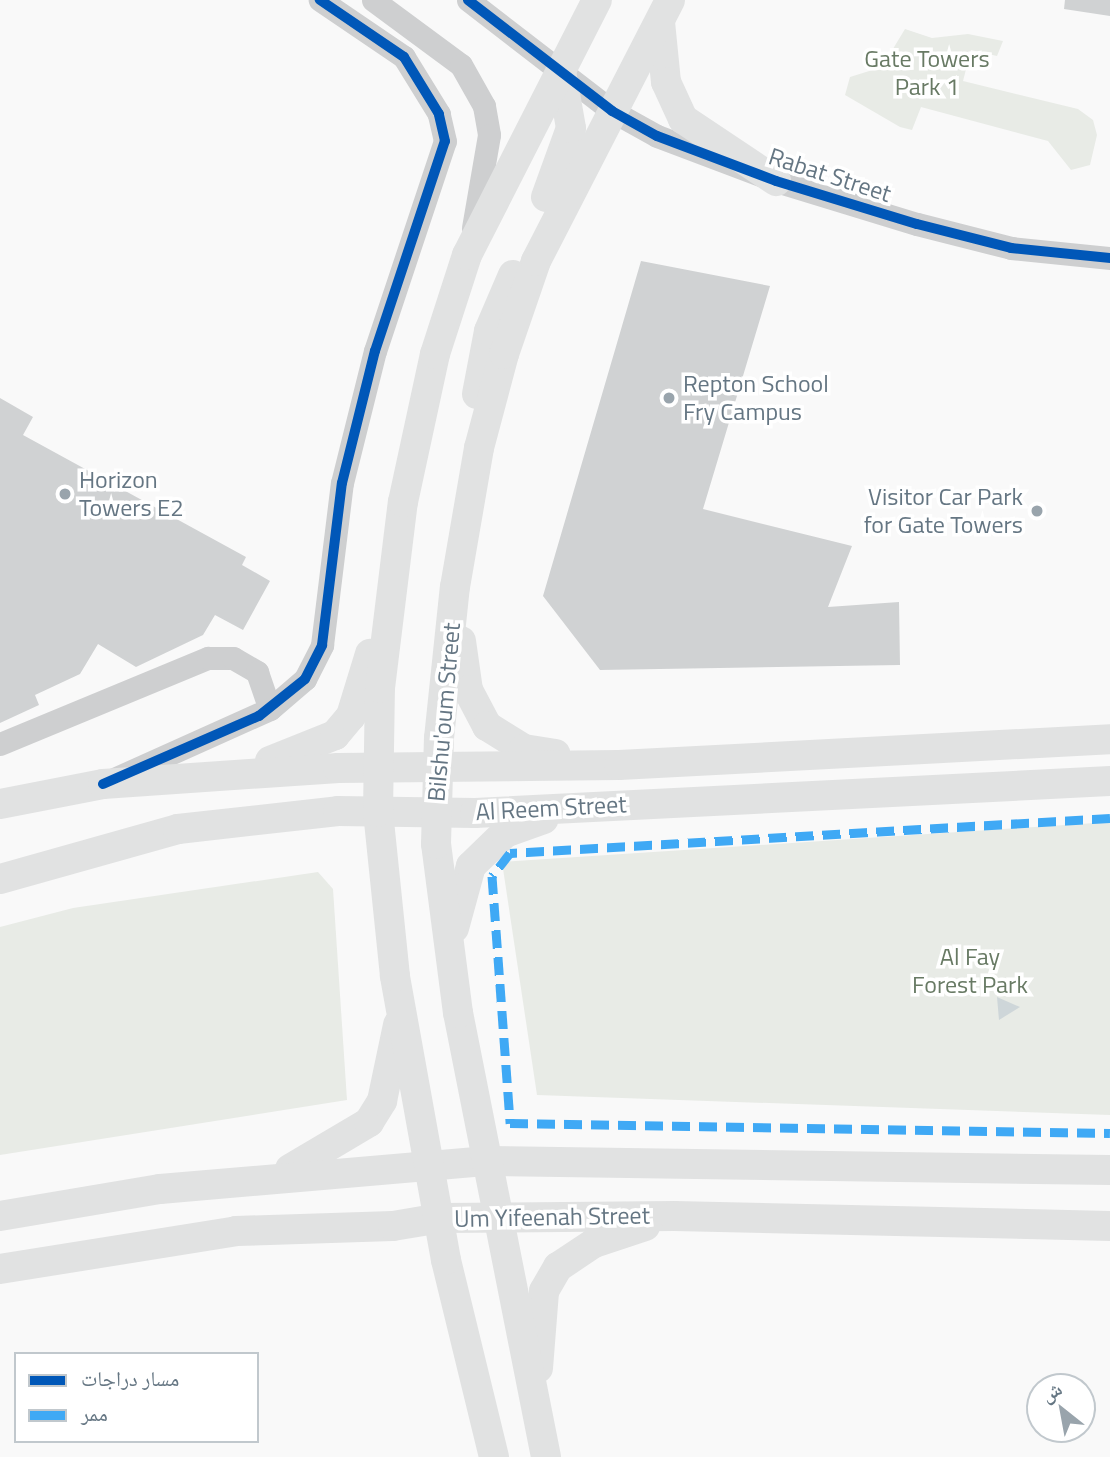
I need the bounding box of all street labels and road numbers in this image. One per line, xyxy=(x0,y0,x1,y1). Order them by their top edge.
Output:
street label: Rabat Street xyxy=(765,142,895,208)
street label: Bilshu'oum Street xyxy=(422,621,466,803)
street label: Al Reem Street xyxy=(475,790,627,826)
street label: Um Yifeenah Street xyxy=(454,1201,650,1233)

